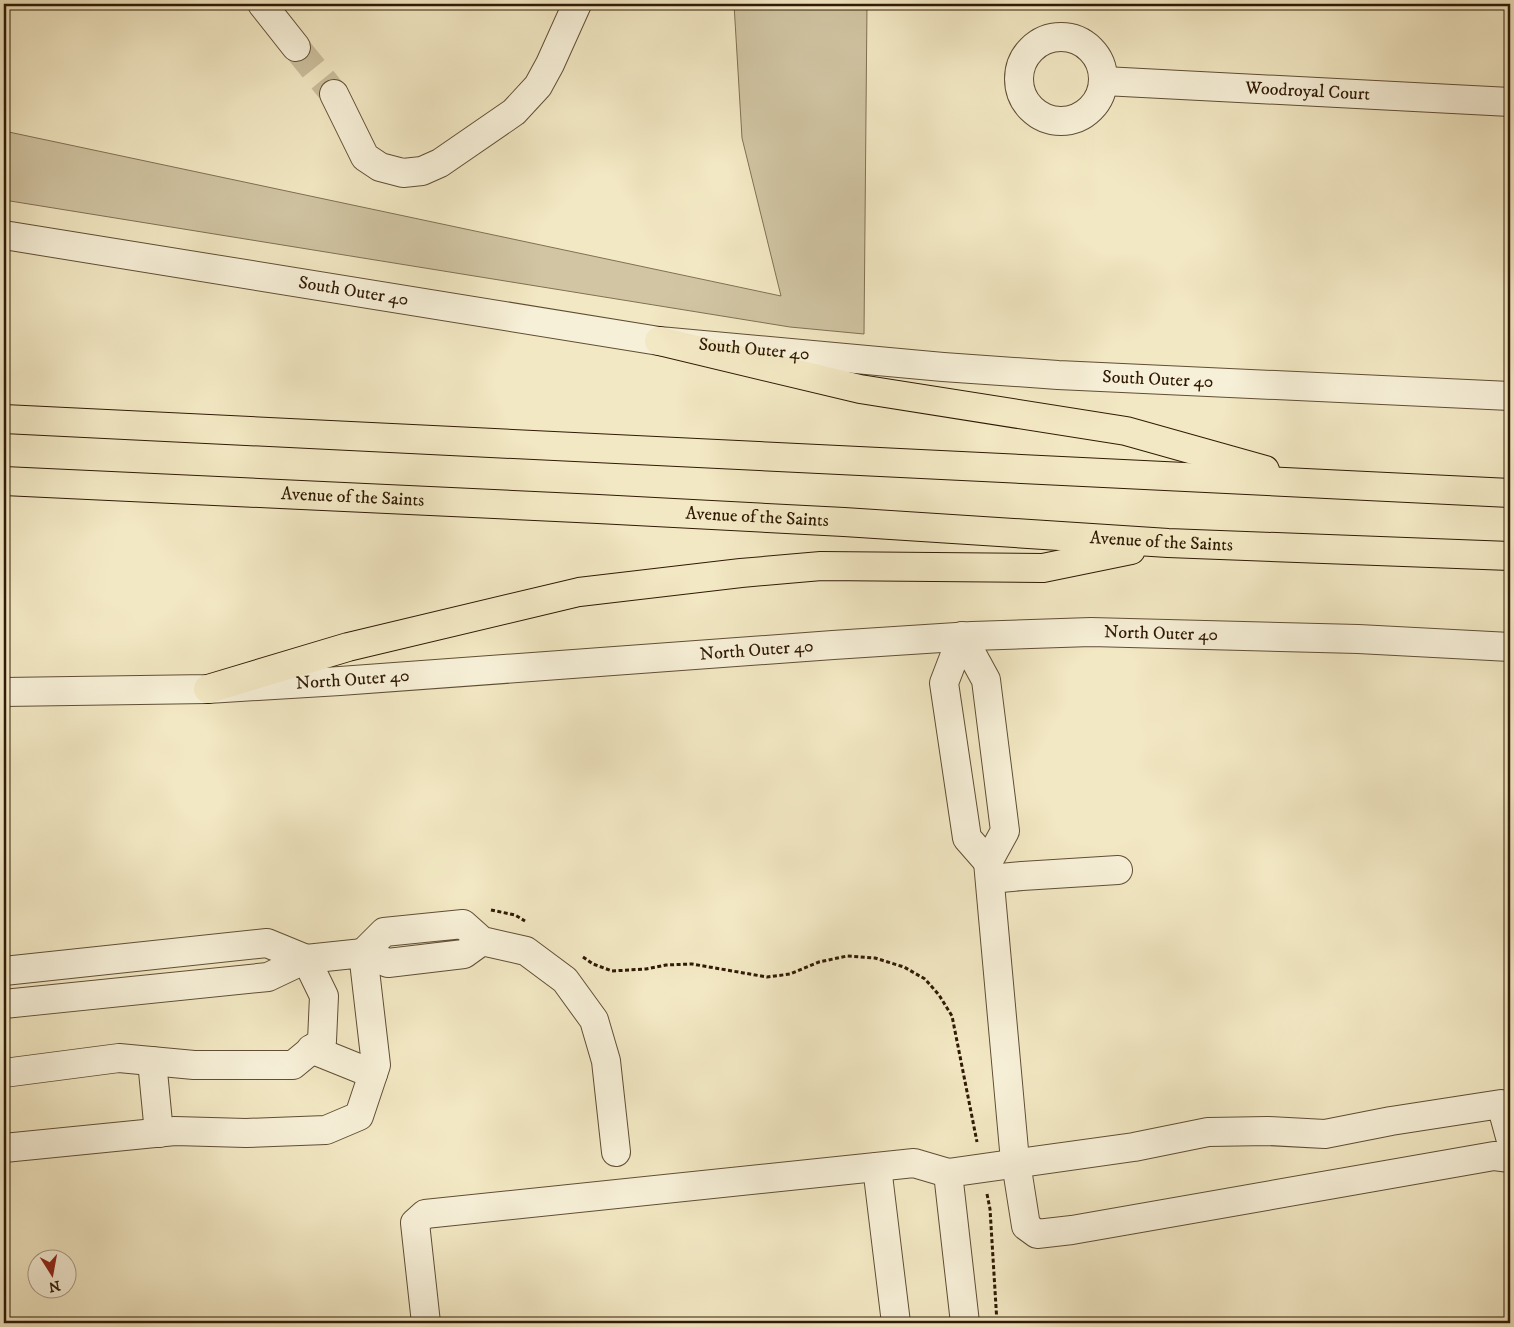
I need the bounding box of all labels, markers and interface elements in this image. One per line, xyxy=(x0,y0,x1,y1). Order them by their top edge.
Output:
street label: Woodroyal Court xyxy=(1244,77,1371,106)
street label: South Outer 40 xyxy=(297,272,410,311)
street label: South Outer 40 xyxy=(698,334,811,366)
street label: South Outer 40 xyxy=(1102,366,1214,393)
street label: Avenue of the Saints xyxy=(280,483,425,512)
street label: Avenue of the Saints xyxy=(685,503,829,532)
street label: Avenue of the Saints xyxy=(1089,527,1233,556)
street label: North Outer 40 xyxy=(1104,621,1218,646)
street label: North Outer 40 xyxy=(699,635,814,666)
street label: North Outer 40 xyxy=(295,665,410,695)
north arrow xyxy=(28,1250,78,1300)
text: N xyxy=(46,1276,62,1296)

